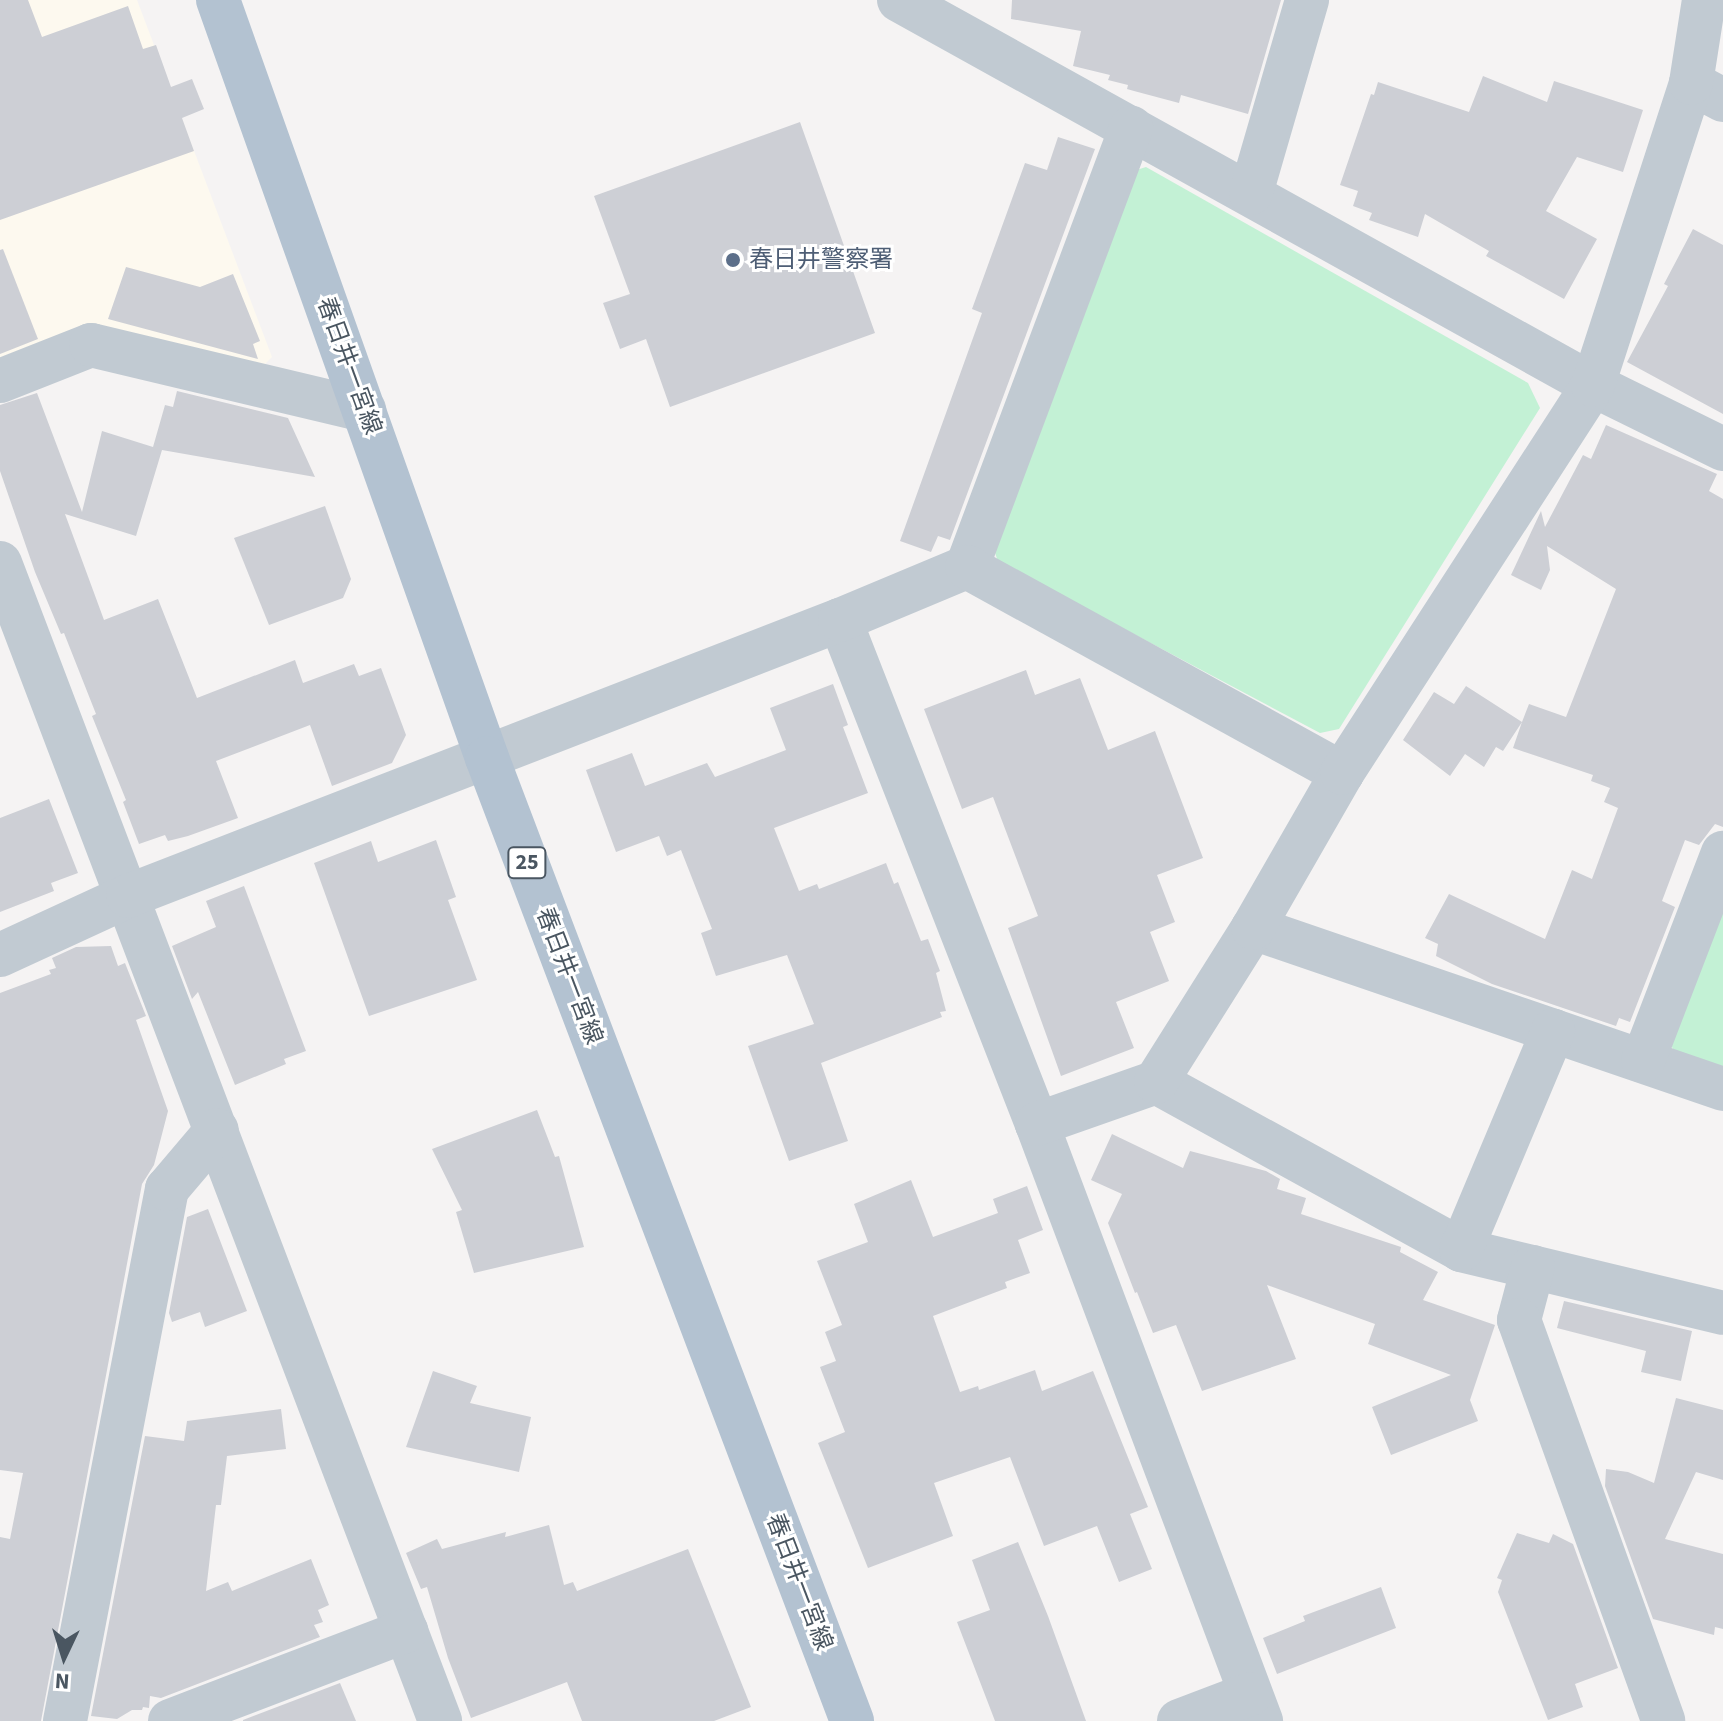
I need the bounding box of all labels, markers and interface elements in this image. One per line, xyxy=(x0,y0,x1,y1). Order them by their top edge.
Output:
place label: 春日井警察署 xyxy=(749,246,893,274)
marker: 春日井警察署 xyxy=(724,251,742,269)
street label: 春日井一宮線 xyxy=(311,293,387,439)
road number: 25 xyxy=(507,845,547,881)
street label: 春日井一宮線 xyxy=(530,904,608,1048)
street label: 春日井一宮線 xyxy=(760,1510,838,1654)
north arrow xyxy=(24,1617,104,1697)
text: N xyxy=(54,1664,71,1697)

